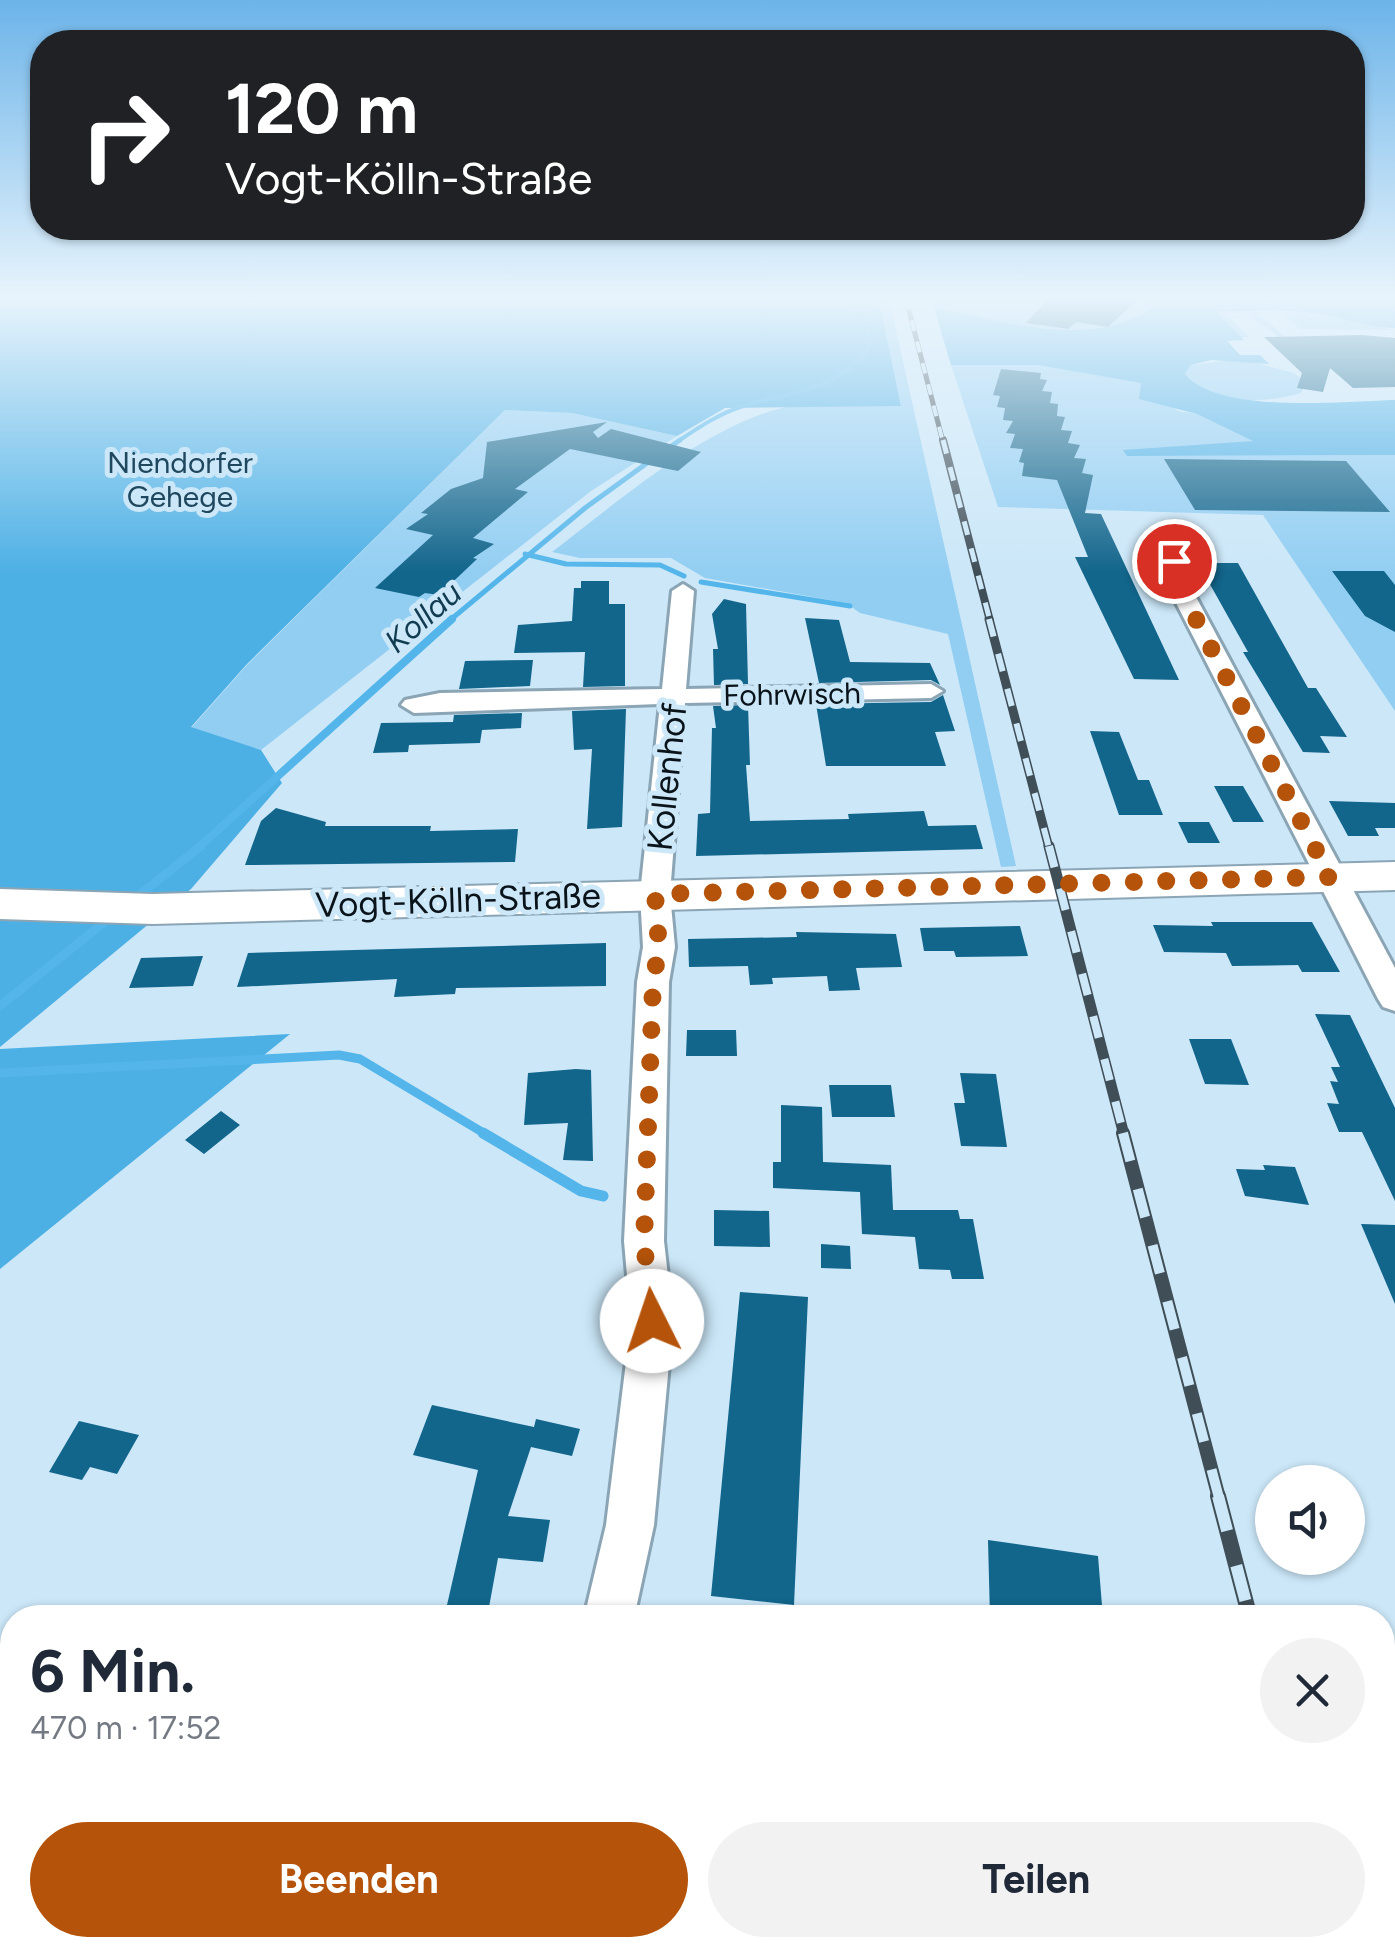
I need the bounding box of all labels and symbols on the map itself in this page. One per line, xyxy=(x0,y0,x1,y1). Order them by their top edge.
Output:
park label: Niendorfer Gehege xyxy=(107,444,253,515)
pin xyxy=(1132,519,1217,604)
water label: Kollau xyxy=(377,574,469,660)
street label: Fohrwisch xyxy=(723,674,861,714)
street label: Kollenhof xyxy=(638,701,696,853)
street label: Vogt-Kölln-Straße xyxy=(315,874,601,926)
position arrow xyxy=(600,1269,704,1373)

